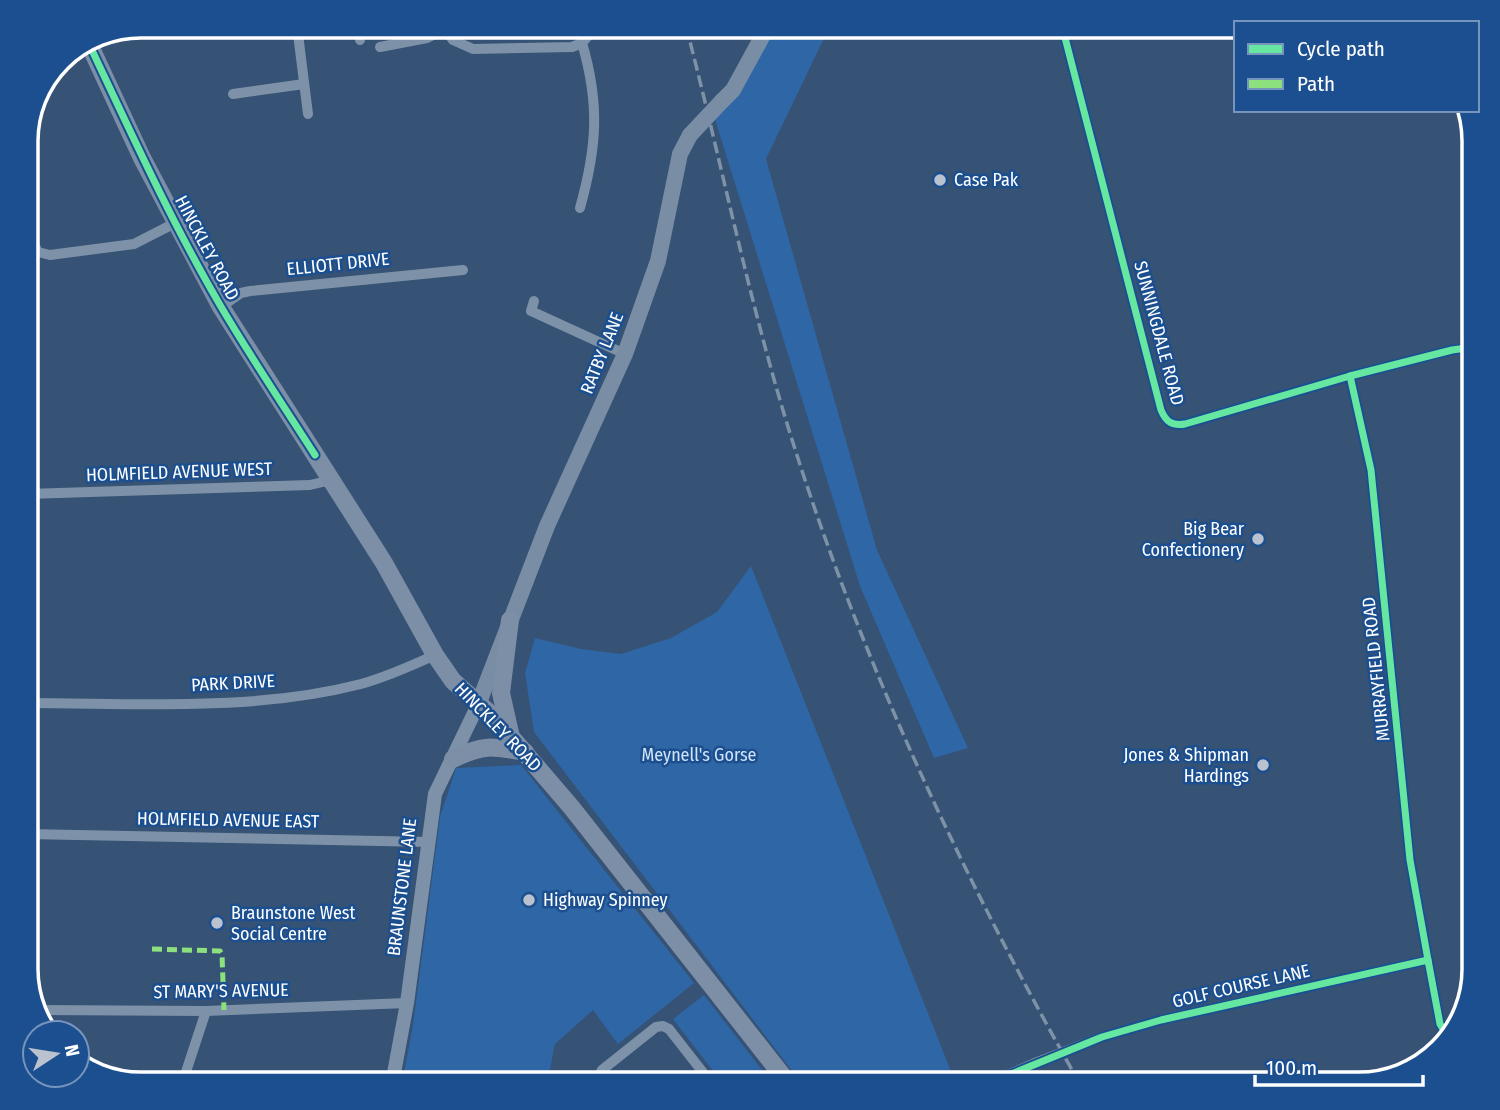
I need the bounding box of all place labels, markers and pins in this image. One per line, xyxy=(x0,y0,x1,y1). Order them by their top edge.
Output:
place label: Case Pak xyxy=(954,169,1019,191)
marker: Case Pak xyxy=(932,172,948,188)
place label: Big Bear Confectionery xyxy=(1142,518,1245,561)
marker: Big Bear Confectionery xyxy=(1250,531,1266,547)
place label: Jones & Shipman Hardings xyxy=(1123,744,1249,787)
marker: Jones & Shipman Hardings xyxy=(1255,757,1271,773)
place label: Highway Spinney xyxy=(543,889,668,911)
marker: Highway Spinney xyxy=(521,892,537,908)
place label: Braunstone West Social Centre xyxy=(231,902,356,945)
marker: Braunstone West Social Centre xyxy=(209,915,225,931)

